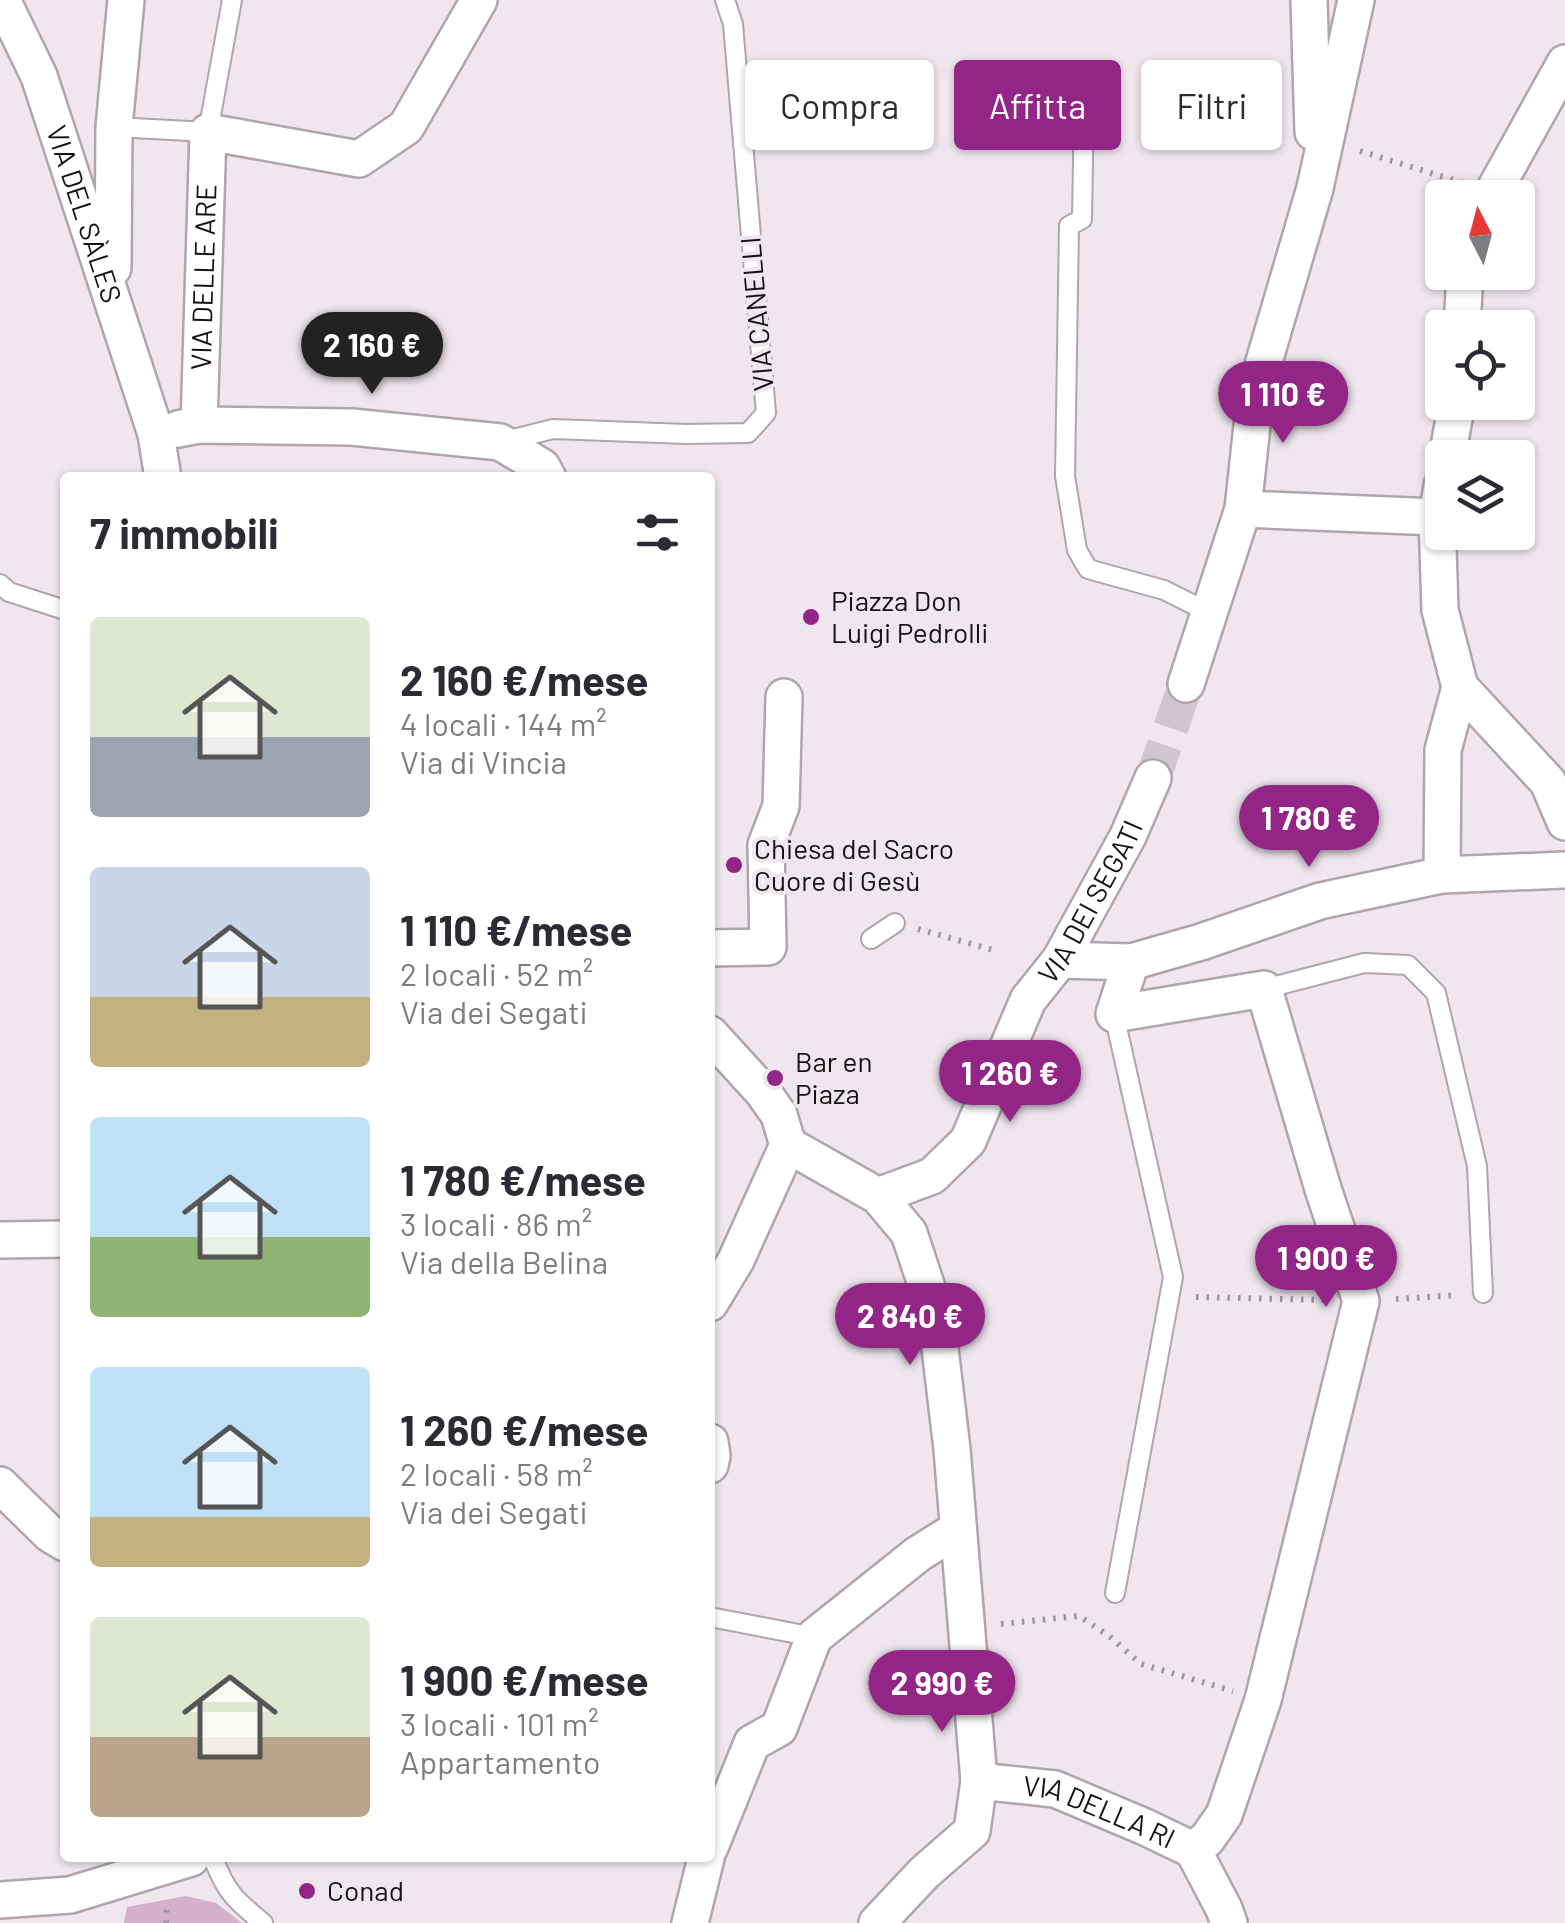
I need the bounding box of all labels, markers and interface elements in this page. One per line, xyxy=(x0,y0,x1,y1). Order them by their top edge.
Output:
chip: Compra xyxy=(745,60,934,150)
chip: Affitta xyxy=(954,60,1121,150)
chip: Filtri xyxy=(1141,60,1282,150)
street label: VIA DEL SÀLES xyxy=(40,121,130,307)
north arrow xyxy=(1425,180,1535,290)
map controls xyxy=(1425,180,1535,550)
street label: VIA DELLE ARE xyxy=(183,184,222,371)
street label: VIA CANELLI xyxy=(732,235,780,393)
button: locate xyxy=(1425,310,1535,420)
pin: 2 160 € xyxy=(280,312,464,397)
text: 2 160 € xyxy=(323,325,421,363)
pin: 1 110 € xyxy=(1191,361,1375,446)
text: 1 110 € xyxy=(1240,374,1326,412)
button: layers xyxy=(1425,440,1535,550)
icon: filters xyxy=(630,505,685,560)
text: 7 immobili xyxy=(90,507,279,557)
place label: Piazza Don Luigi Pedrolli xyxy=(831,583,988,649)
marker: Piazza Don Luigi Pedrolli xyxy=(800,606,822,628)
text: 2 160 €/mese xyxy=(400,654,649,704)
icon: home xyxy=(170,657,290,777)
text: 4 locali · 144 m² xyxy=(400,704,607,742)
text: Via di Vincia xyxy=(400,742,567,780)
pin: 1 780 € xyxy=(1217,785,1401,870)
text: 1 780 € xyxy=(1261,798,1357,836)
street label: VIA DEI SEGATI xyxy=(1030,815,1149,990)
place label: Chiesa del Sacro Cuore di Gesù xyxy=(754,831,954,897)
marker: Chiesa del Sacro Cuore di Gesù xyxy=(723,854,745,876)
text: 1 110 €/mese xyxy=(400,904,633,954)
icon: home xyxy=(170,907,290,1027)
text: 2 locali · 52 m² xyxy=(400,954,593,992)
text: Via dei Segati xyxy=(400,992,588,1030)
pin: 1 260 € xyxy=(918,1040,1102,1125)
place label: Bar en Piaza xyxy=(795,1044,873,1110)
text: 1 260 € xyxy=(961,1053,1059,1091)
marker: Bar en Piaza xyxy=(764,1067,786,1089)
text: 1 780 €/mese xyxy=(400,1154,646,1204)
icon: home xyxy=(170,1157,290,1277)
text: 3 locali · 86 m² xyxy=(400,1204,592,1242)
pin: 1 900 € xyxy=(1234,1225,1418,1310)
text: 1 900 € xyxy=(1277,1238,1375,1276)
text: Via della Belina xyxy=(400,1242,608,1280)
pin: 2 840 € xyxy=(818,1283,1002,1368)
text: 2 840 € xyxy=(857,1296,963,1334)
text: 1 260 €/mese xyxy=(400,1404,649,1454)
icon: home xyxy=(170,1407,290,1527)
text: 2 locali · 58 m² xyxy=(400,1454,593,1492)
text: Via dei Segati xyxy=(400,1492,588,1530)
pin: 2 990 € xyxy=(850,1650,1034,1735)
text: 1 900 €/mese xyxy=(400,1654,649,1704)
icon: home xyxy=(170,1657,290,1777)
text: 2 990 € xyxy=(890,1663,994,1701)
text: 3 locali · 101 m² xyxy=(400,1704,599,1742)
text: Appartamento xyxy=(400,1742,600,1780)
street label: VIA DELLA RI xyxy=(1022,1768,1181,1855)
place label: Conad xyxy=(327,1873,404,1907)
marker: Conad xyxy=(296,1880,318,1902)

